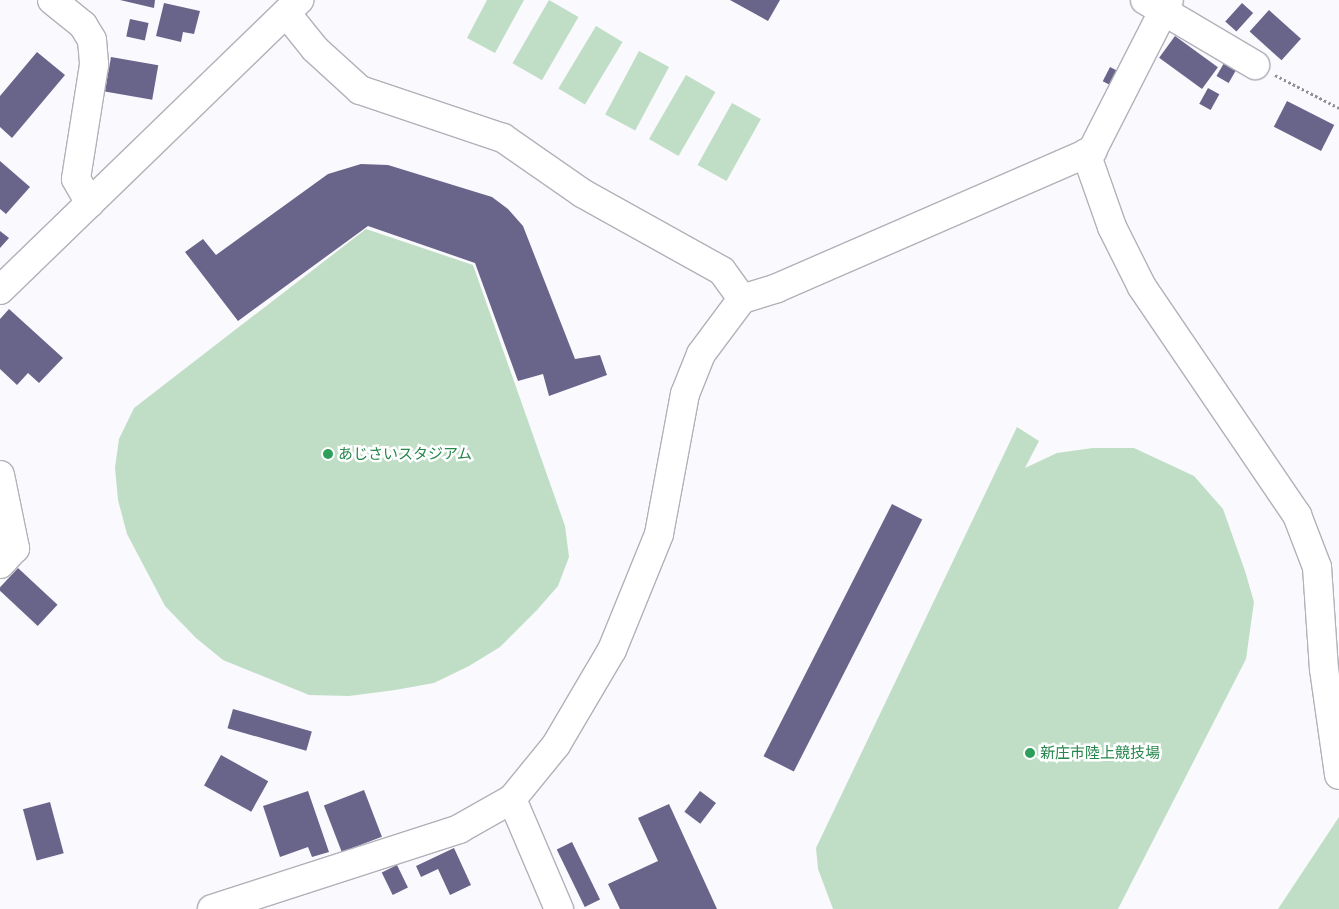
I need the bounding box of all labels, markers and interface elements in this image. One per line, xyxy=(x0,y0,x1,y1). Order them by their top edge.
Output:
place label: あじさいスタジアム xyxy=(338,445,473,463)
marker: あじさいスタジアム xyxy=(322,448,334,460)
place label: 新庄市陸上競技場 xyxy=(1040,744,1160,762)
marker: 新庄市陸上競技場 xyxy=(1024,747,1036,759)

